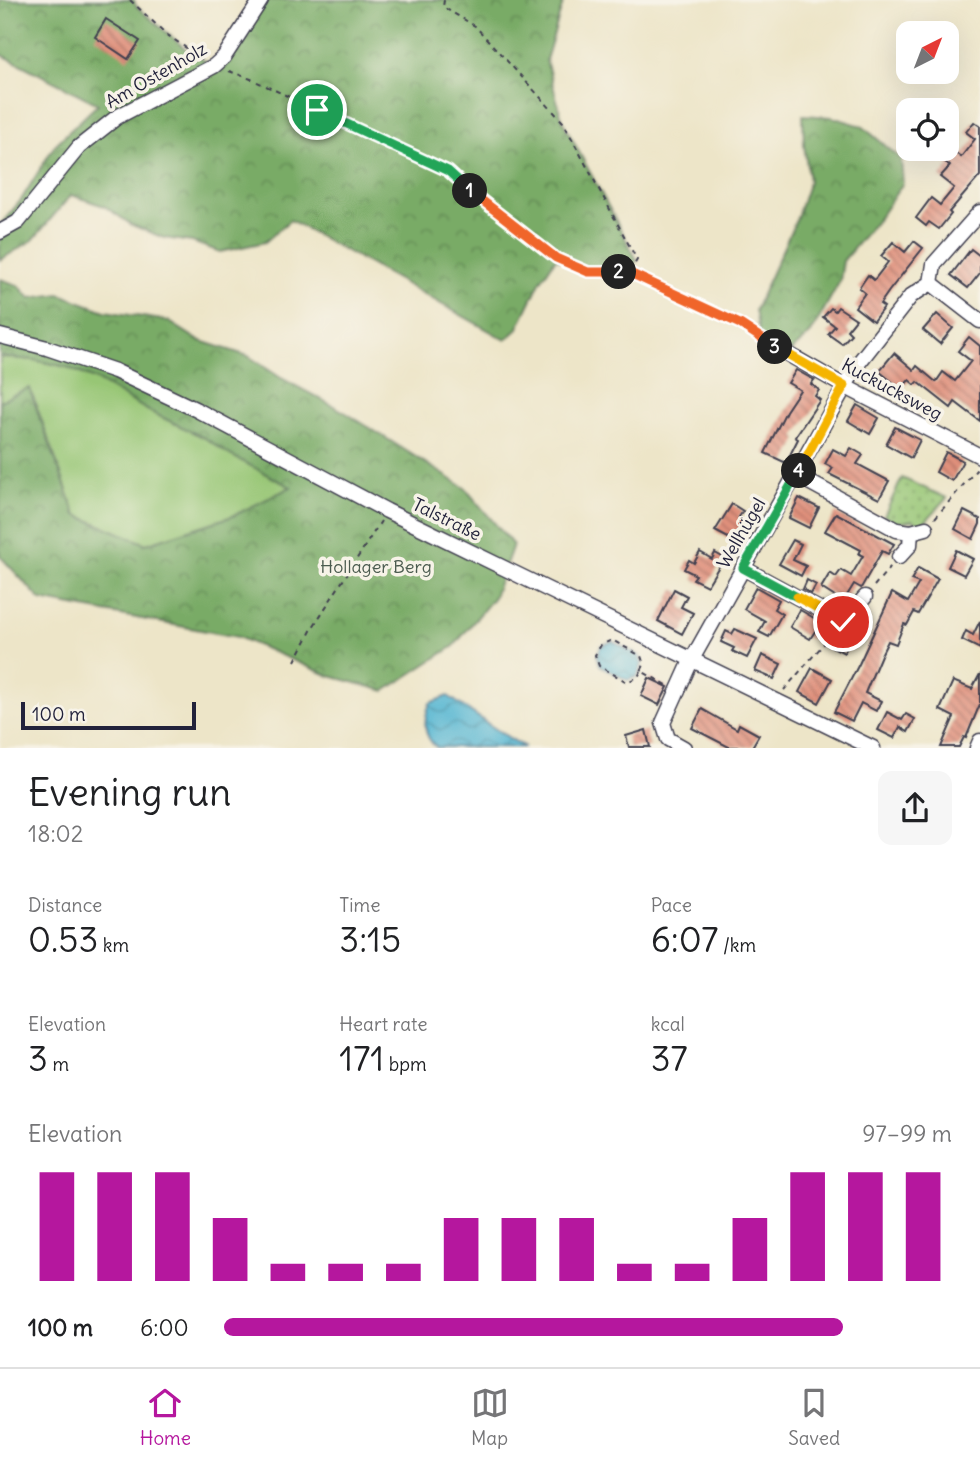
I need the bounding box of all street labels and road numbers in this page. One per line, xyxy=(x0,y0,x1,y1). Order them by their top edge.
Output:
street label: Am Ostenholz xyxy=(101,37,211,113)
street label: Kuckucksweg xyxy=(838,353,946,425)
street label: Talstraße xyxy=(409,493,485,545)
street label: Wellhügel xyxy=(712,493,770,573)

